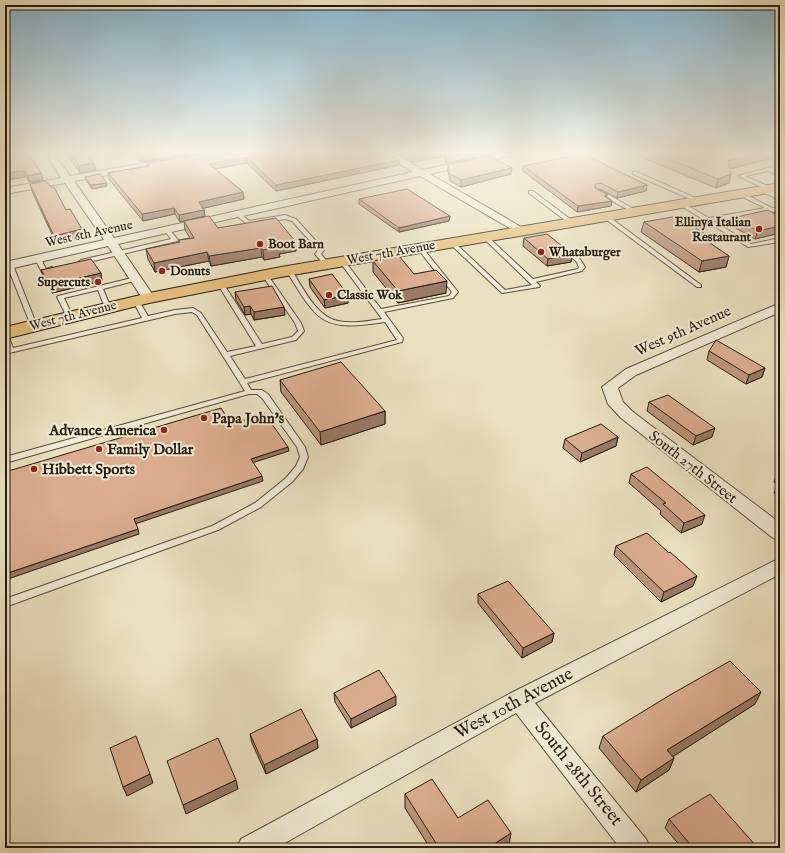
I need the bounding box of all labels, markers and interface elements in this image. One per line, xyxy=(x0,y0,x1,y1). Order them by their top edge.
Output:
place label: Ellinya Italian Restaurant xyxy=(675,214,752,246)
street label: West 6th Avenue xyxy=(44,216,134,252)
marker: Ellinya Italian Restaurant xyxy=(754,224,764,234)
place label: Boot Barn xyxy=(268,236,324,253)
street label: West 7th Avenue xyxy=(345,237,437,269)
marker: Boot Barn xyxy=(255,239,265,249)
place label: Whataburger xyxy=(548,244,621,261)
marker: Whataburger xyxy=(536,247,546,257)
place label: Donuts xyxy=(170,263,210,280)
marker: Donuts xyxy=(157,266,167,276)
place label: Supercuts xyxy=(37,274,90,291)
marker: Supercuts xyxy=(93,277,103,287)
place label: Classic Wok xyxy=(337,287,403,304)
marker: Classic Wok xyxy=(324,290,334,300)
street label: West 7th Avenue xyxy=(27,297,119,335)
street label: West 9th Avenue xyxy=(632,301,734,361)
place label: Papa John's xyxy=(212,409,285,428)
marker: Papa John's xyxy=(199,413,209,423)
place label: Advance America xyxy=(48,421,157,440)
marker: Advance America xyxy=(159,425,169,435)
street label: South 27th Street xyxy=(645,426,741,508)
place label: Family Dollar xyxy=(107,440,194,459)
marker: Family Dollar xyxy=(94,444,104,454)
place label: Hibbett Sports xyxy=(42,460,136,479)
marker: Hibbett Sports xyxy=(29,464,39,474)
street label: West 10th Avenue xyxy=(451,663,577,745)
street label: South 28th Street xyxy=(529,717,627,831)

